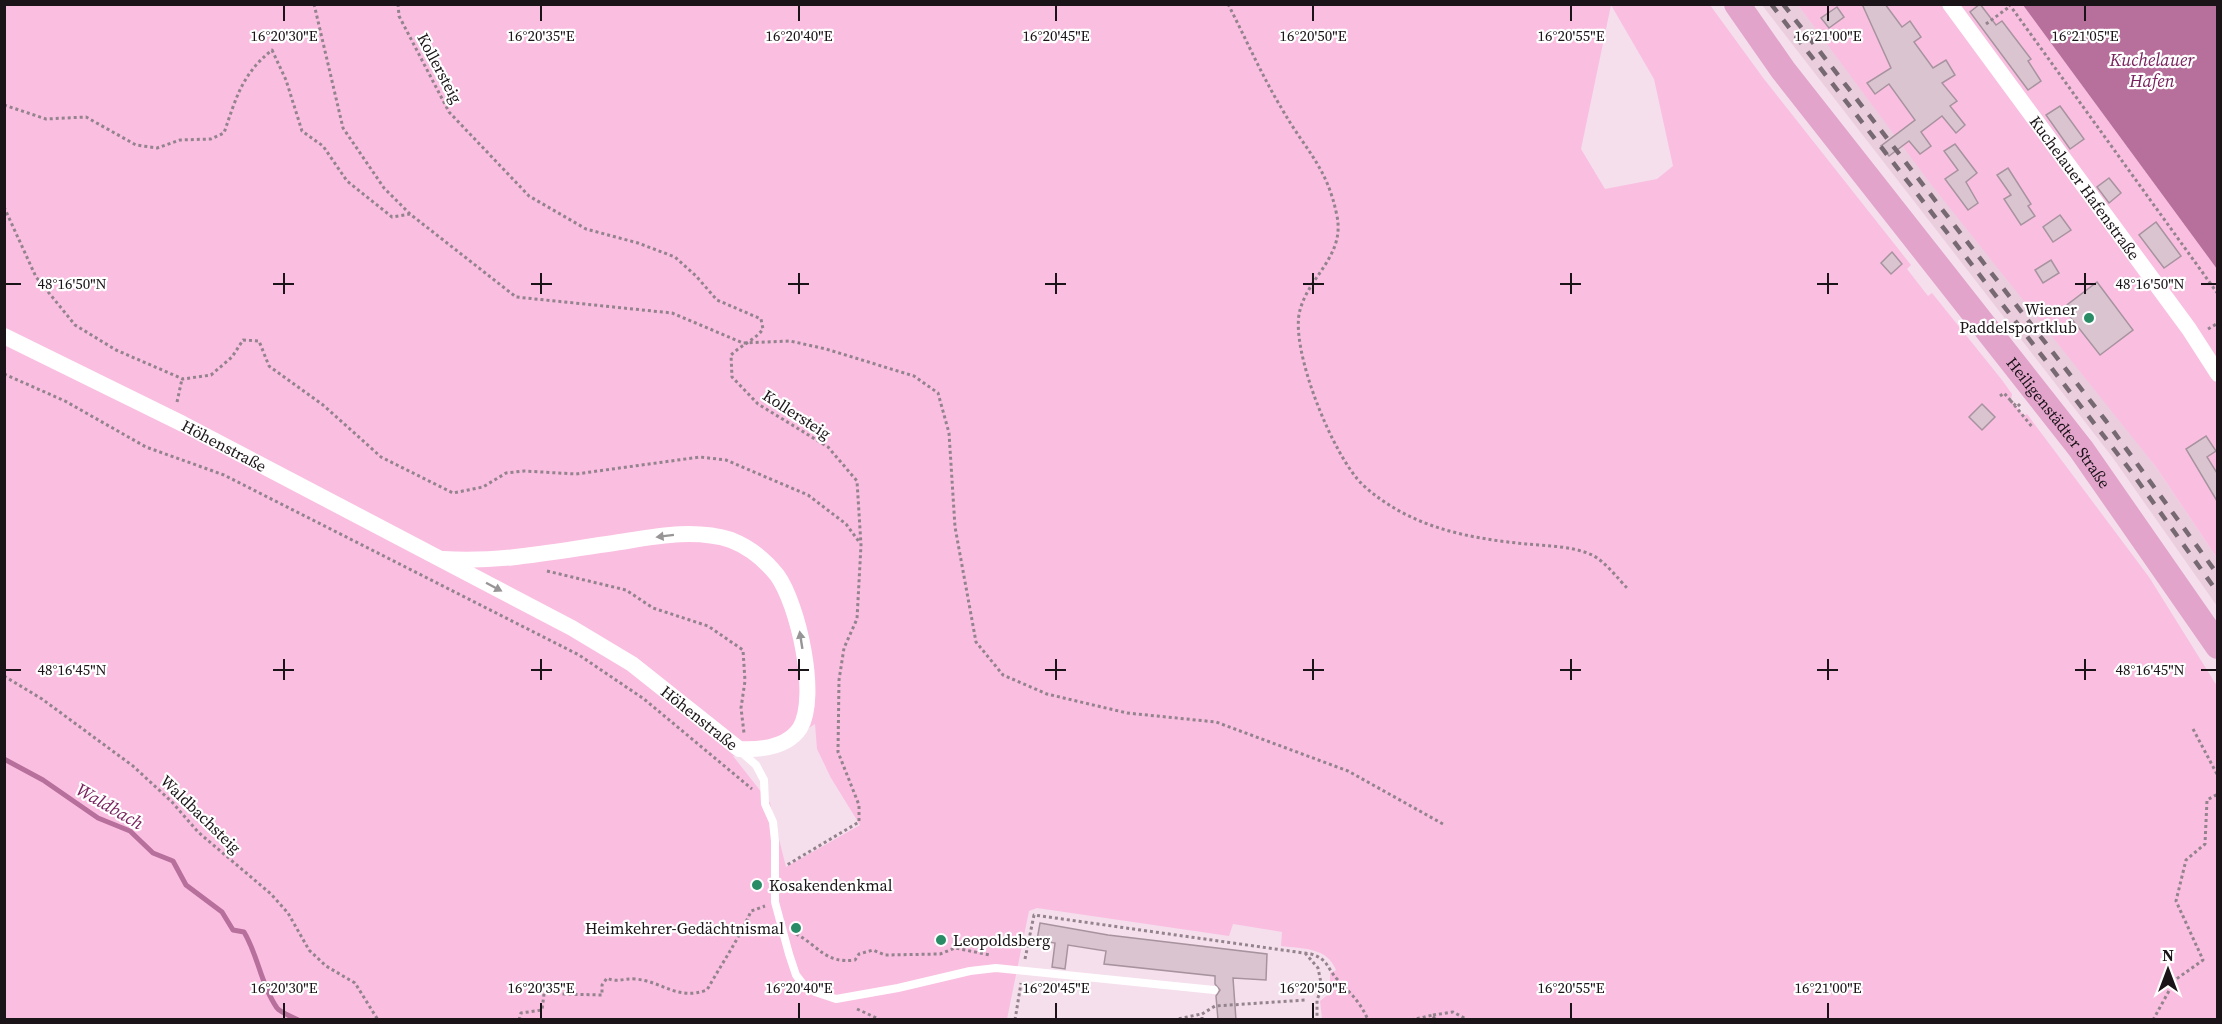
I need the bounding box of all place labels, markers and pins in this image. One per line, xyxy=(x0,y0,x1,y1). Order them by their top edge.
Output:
place label: Wiener Paddelsportklub xyxy=(1959,298,2077,338)
marker: Wiener Paddelsportklub xyxy=(2082,311,2096,325)
place label: Kosakendenkmal xyxy=(769,874,893,896)
marker: Kosakendenkmal xyxy=(750,878,764,892)
place label: Heimkehrer-Gedächtnismal xyxy=(585,917,784,939)
marker: Heimkehrer-Gedächtnismal xyxy=(789,921,803,935)
place label: Leopoldsberg xyxy=(953,929,1050,951)
marker: Leopoldsberg xyxy=(934,933,948,947)

